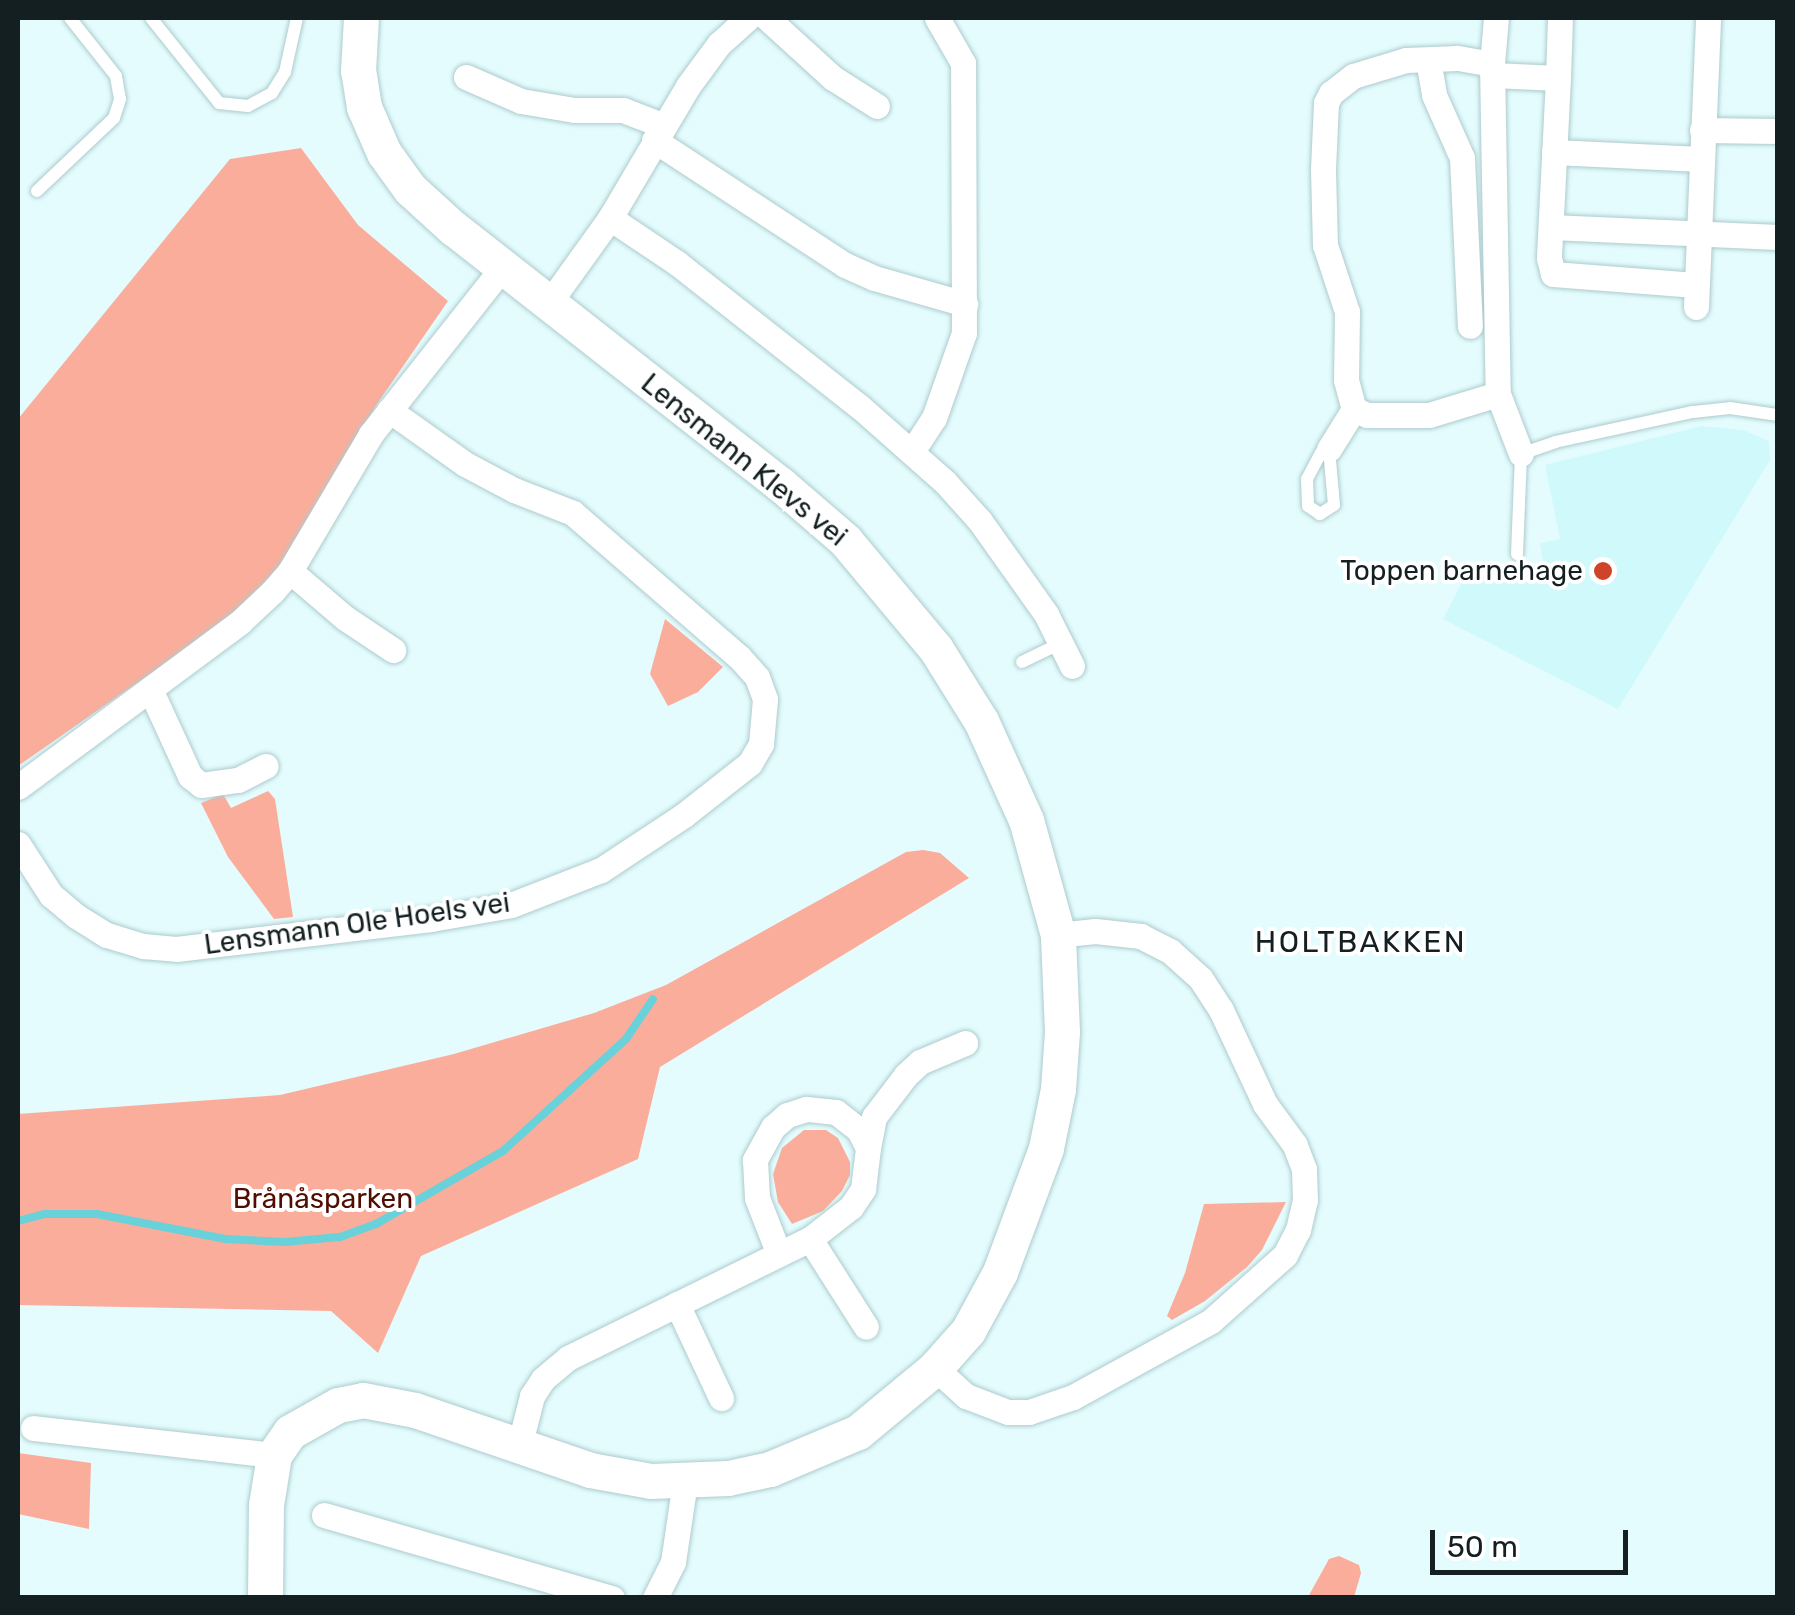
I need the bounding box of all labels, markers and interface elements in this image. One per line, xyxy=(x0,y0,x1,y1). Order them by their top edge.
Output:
street label: Lensmann Klevs vei xyxy=(634,366,854,554)
place label: Toppen barnehage xyxy=(1340,554,1583,588)
marker: Toppen barnehage xyxy=(1592,560,1614,582)
street label: Lensmann Ole Hoels vei xyxy=(202,886,512,962)
district label: HOLTBAKKEN xyxy=(1255,924,1467,960)
park label: Brånåsparken xyxy=(233,1182,413,1216)
scale bar xyxy=(1435,1510,1632,1572)
text: 50 m xyxy=(1447,1529,1518,1565)

